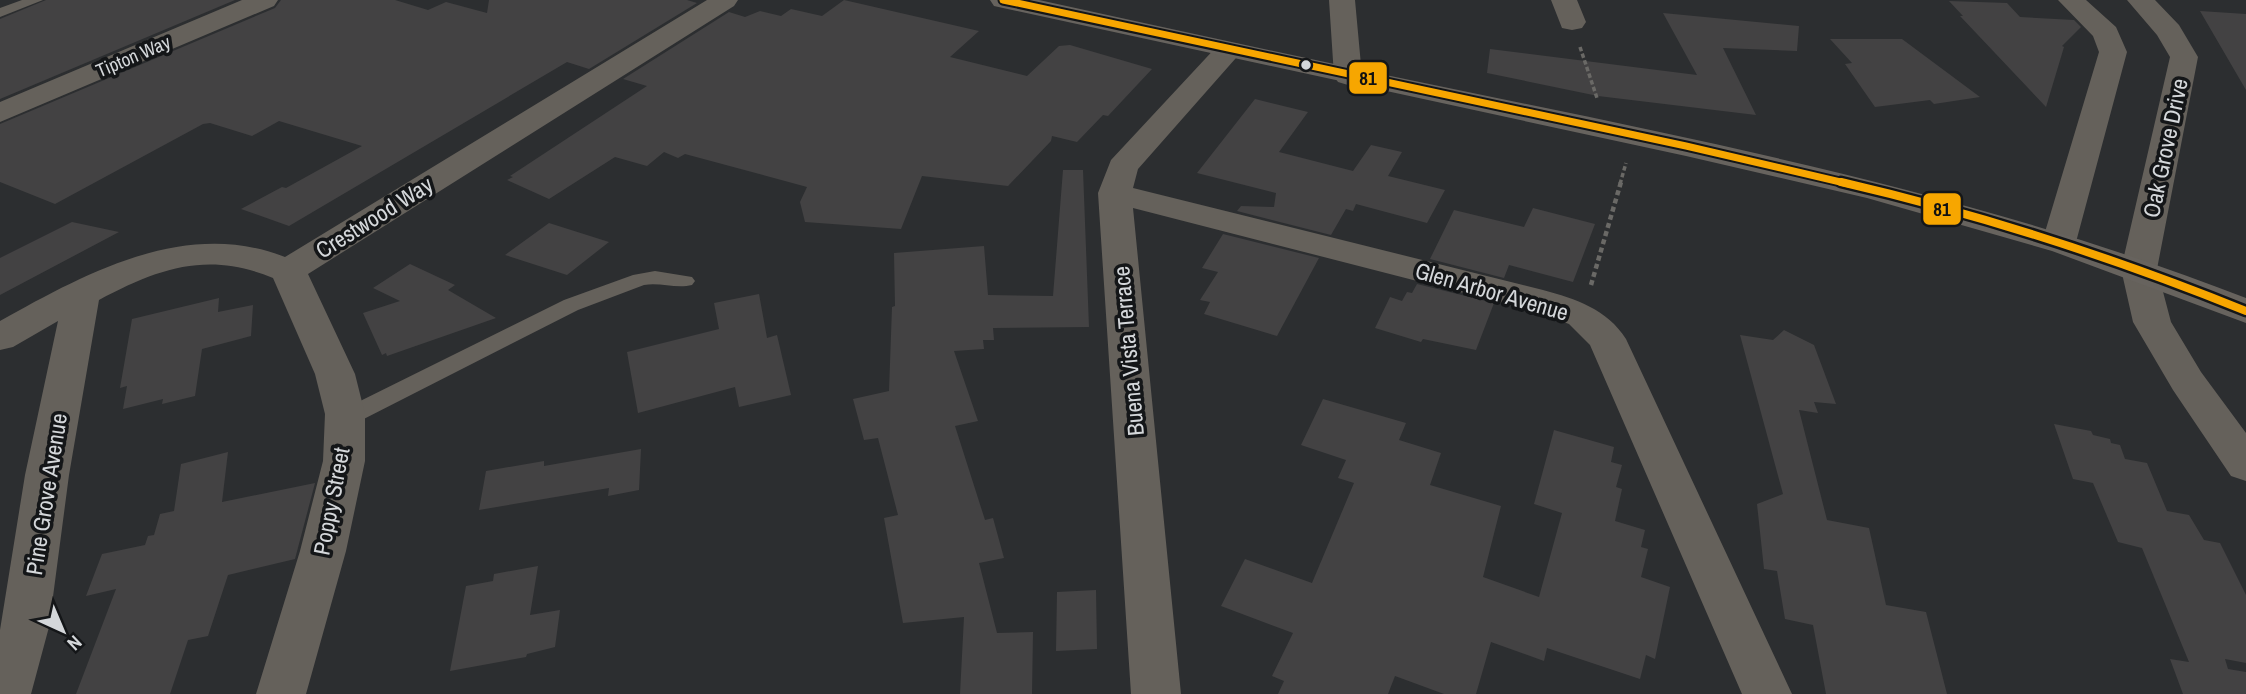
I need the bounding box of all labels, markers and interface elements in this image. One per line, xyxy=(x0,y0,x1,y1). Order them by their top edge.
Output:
street label: Tipton Way xyxy=(92,29,175,83)
unlabelled marker xyxy=(1299,58,1313,72)
line badge: 81 xyxy=(1348,61,1388,95)
text: 81 xyxy=(1359,65,1377,91)
street label: Oak Grove Drive xyxy=(2135,76,2195,220)
street label: Crestwood Way xyxy=(310,168,439,265)
line badge: 81 xyxy=(1922,192,1962,226)
text: 81 xyxy=(1933,196,1951,222)
street label: Glen Arbor Avenue xyxy=(1412,254,1572,328)
street label: Buena Vista Terrace xyxy=(1105,265,1151,437)
street label: Pine Grove Avenue xyxy=(18,411,74,577)
street label: Poppy Street xyxy=(305,445,357,557)
north arrow xyxy=(28,596,98,666)
text: N xyxy=(62,630,88,656)

